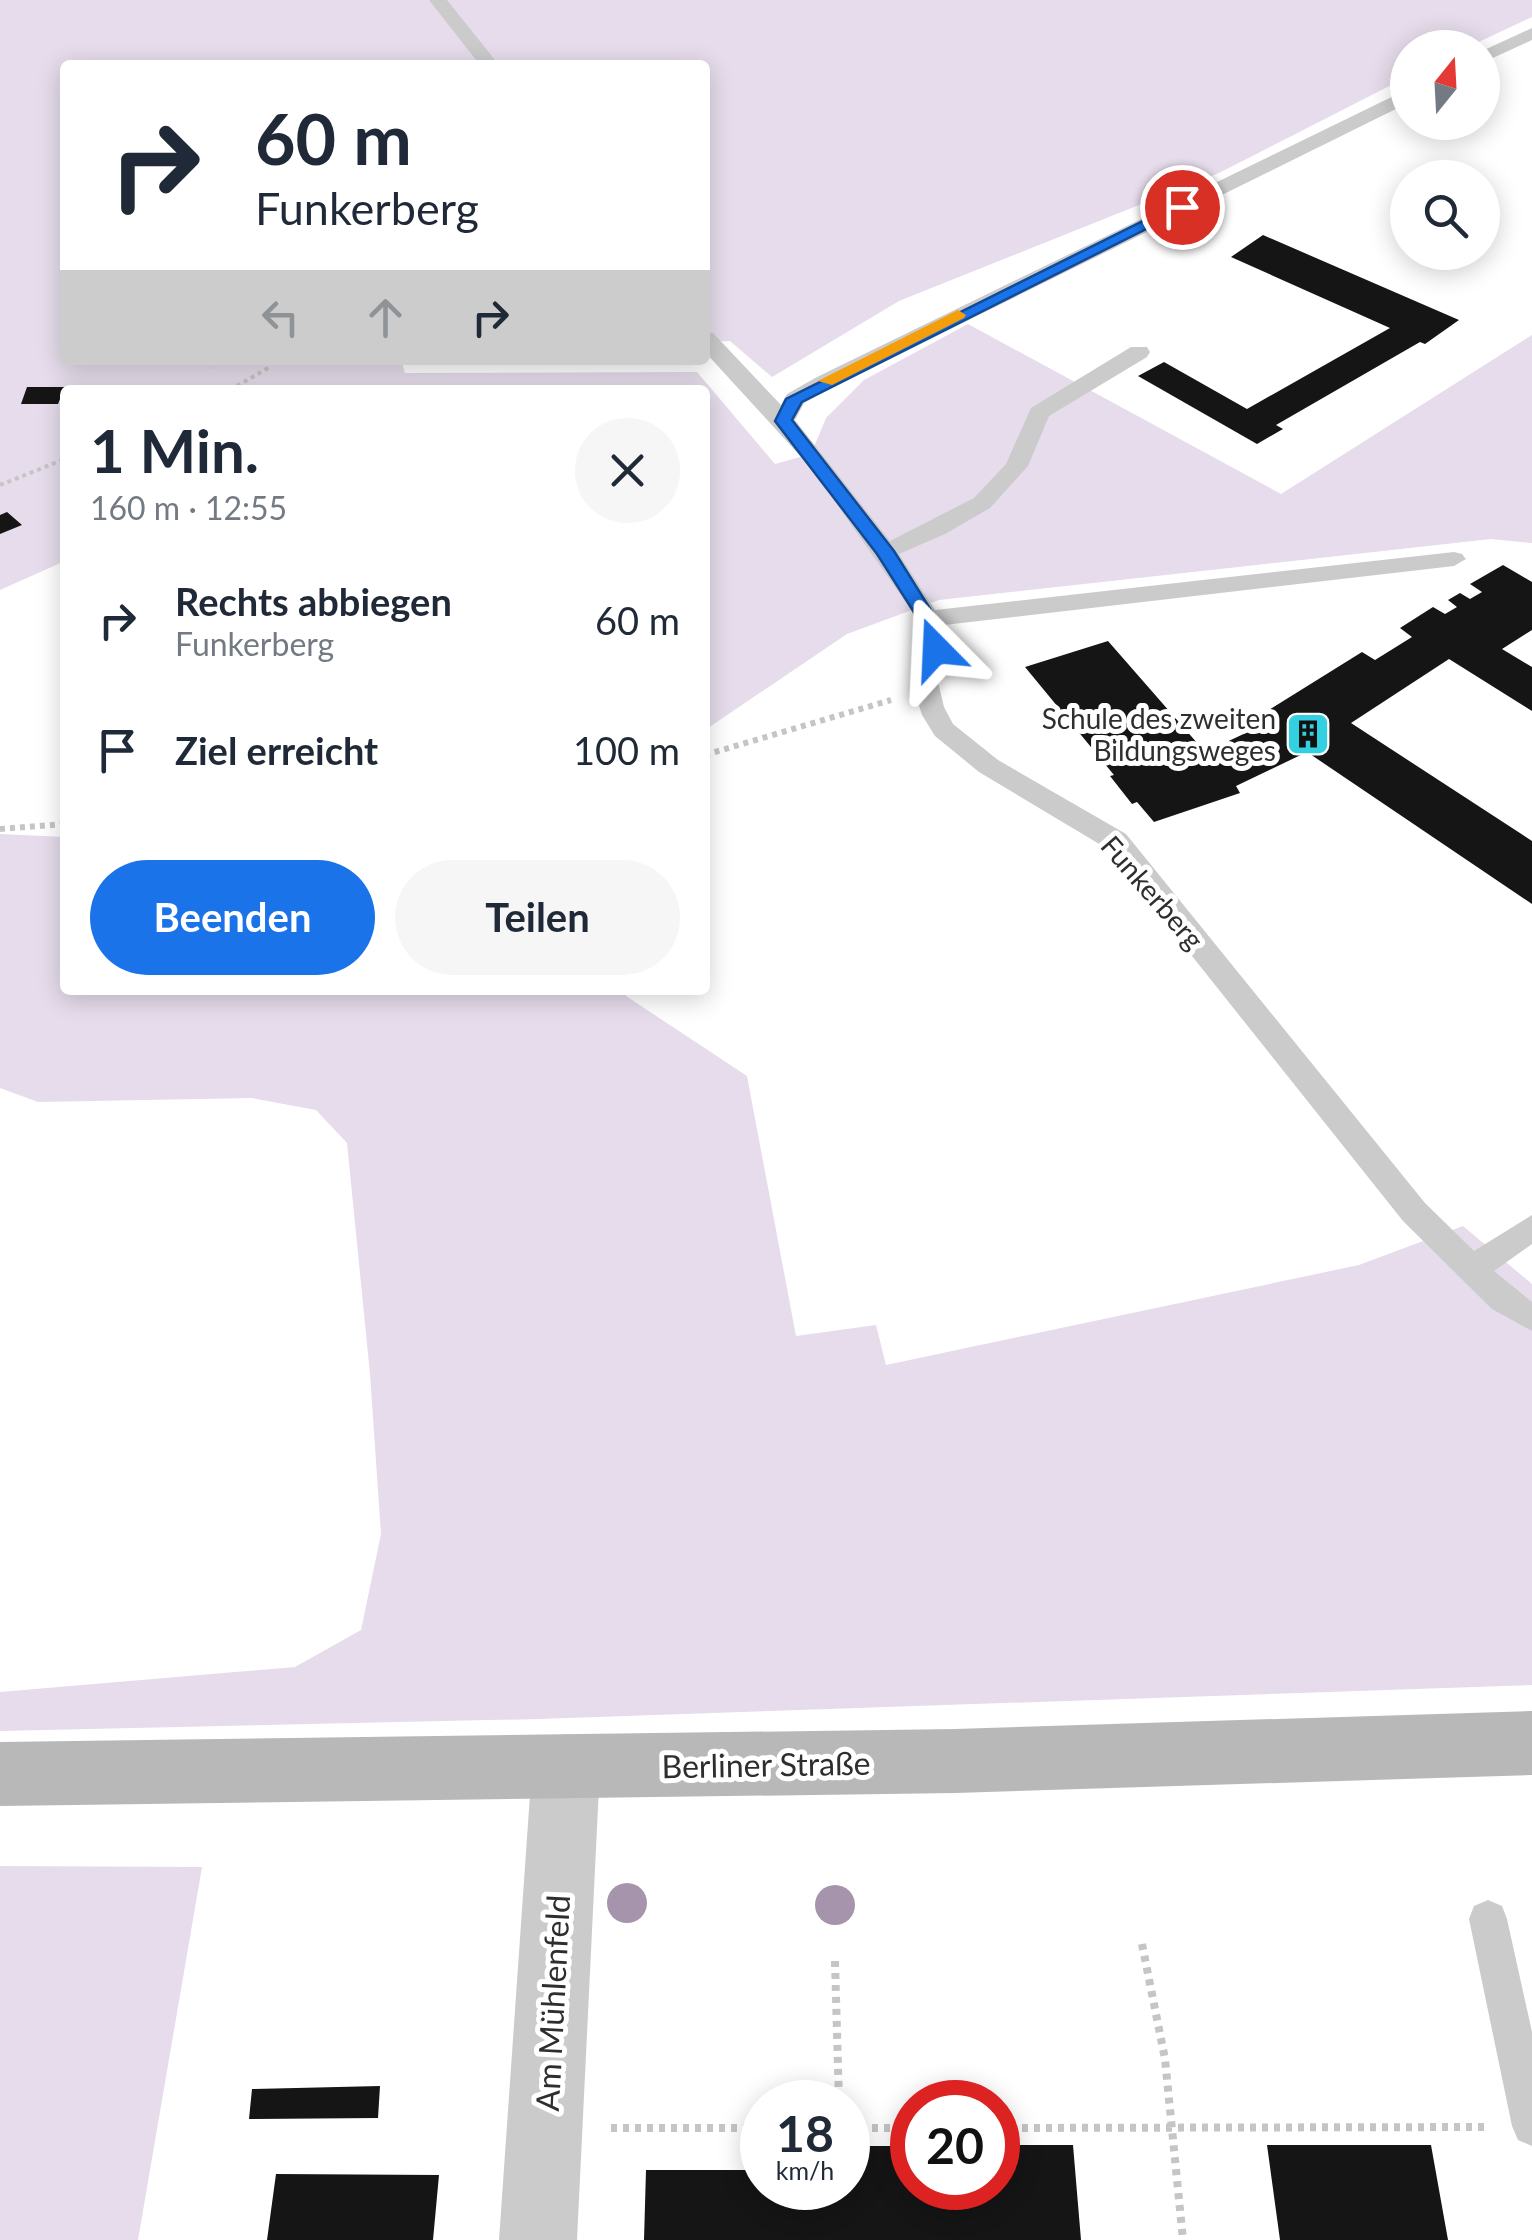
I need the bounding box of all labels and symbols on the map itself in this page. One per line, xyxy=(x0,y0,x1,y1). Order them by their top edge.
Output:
north arrow xyxy=(1390,30,1500,140)
pin xyxy=(1140,165,1225,250)
position arrow xyxy=(884,597,988,701)
place label: Schule des zweiten Bildungsweges xyxy=(1042,701,1276,767)
building icon: Schule des zweiten Bildungsweges xyxy=(1285,711,1331,757)
street label: Funkerberg xyxy=(1094,828,1212,956)
street label: Berliner Straße xyxy=(661,1743,871,1785)
street label: Am Mühlenfeld xyxy=(527,1894,577,2112)
speed limit sign: 20 xyxy=(890,2080,1020,2210)

